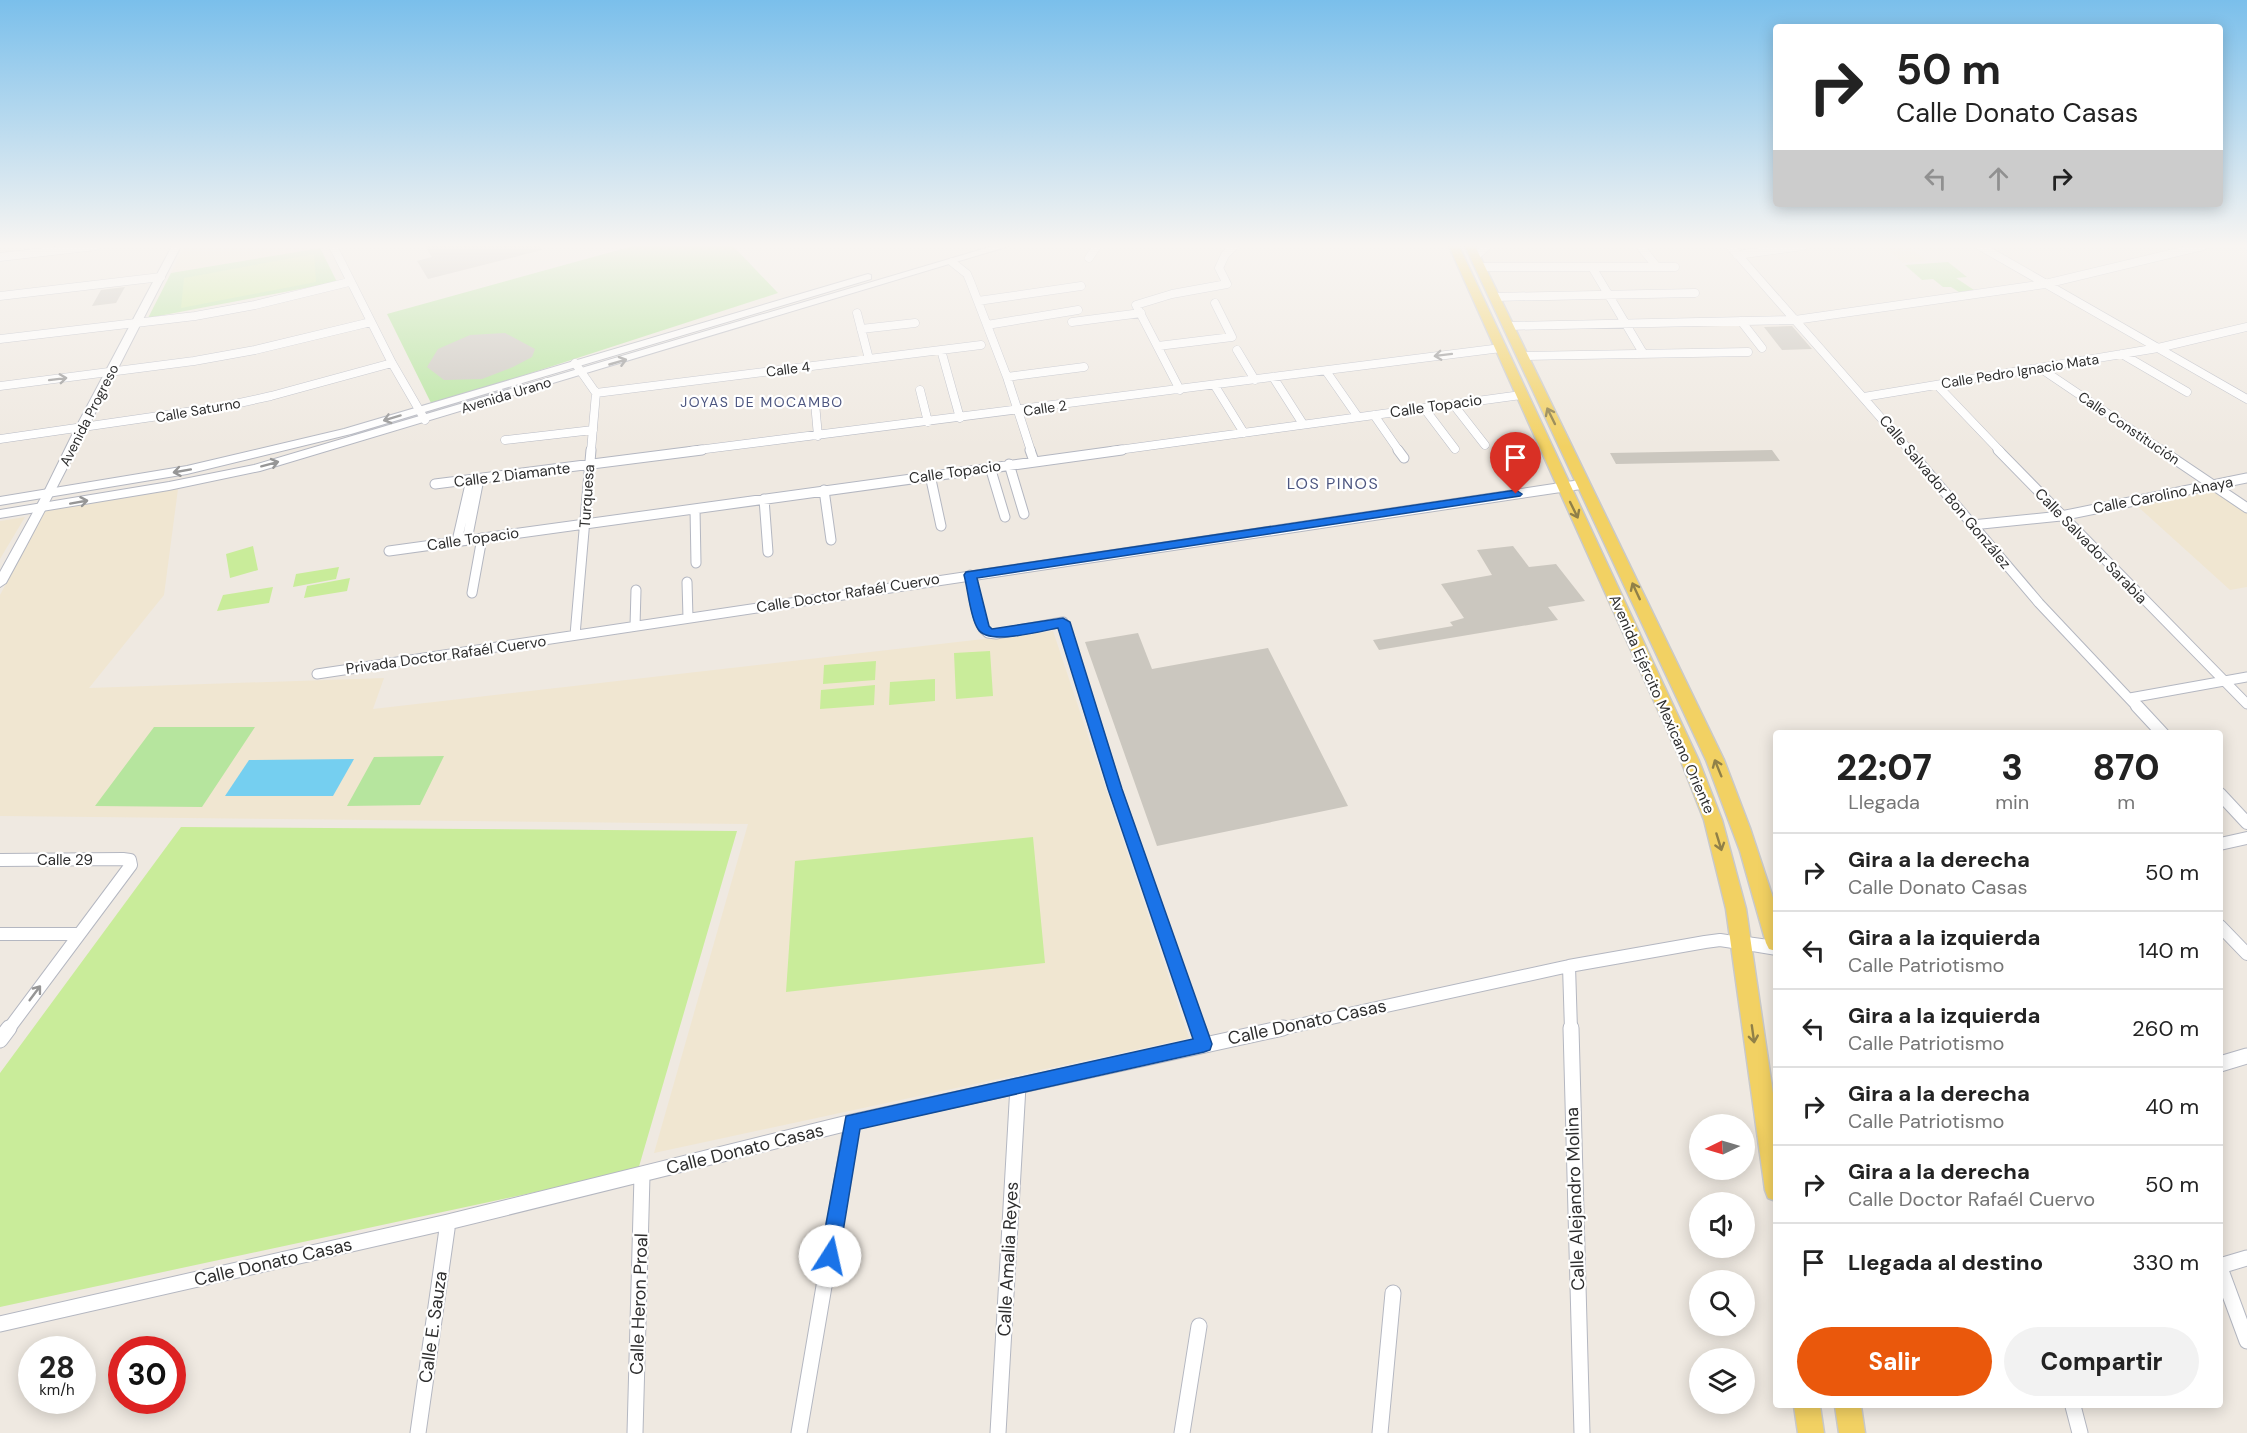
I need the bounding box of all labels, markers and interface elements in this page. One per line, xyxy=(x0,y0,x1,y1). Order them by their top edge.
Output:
text: 50 m xyxy=(1896,42,2001,97)
icon: right xyxy=(1797,48,1875,126)
text: Calle Donato Casas xyxy=(1896,95,2138,130)
icon: left xyxy=(1919,162,1952,195)
icon: ahead xyxy=(1982,162,2015,195)
icon: right xyxy=(2045,162,2078,195)
one-way arrow xyxy=(1433,350,1453,361)
street label: Calle Pedro Ignacio Mata xyxy=(1940,350,2100,392)
one-way arrow xyxy=(608,356,627,367)
street label: Calle 4 xyxy=(765,357,811,381)
street label: Avenida Progreso xyxy=(56,361,122,469)
one-way arrow xyxy=(48,373,67,384)
street label: Avenida Urano xyxy=(459,373,553,417)
street label: Calle Constitución xyxy=(2075,387,2183,469)
street label: Calle Topacio xyxy=(1389,390,1483,422)
district label: JOYAS DE MOCAMBO xyxy=(680,393,844,411)
street label: Calle Saturno xyxy=(154,394,242,426)
street label: Calle 2 xyxy=(1022,396,1068,420)
one-way arrow xyxy=(1545,407,1556,425)
street label: Calle Salvador Bon González xyxy=(1875,411,2015,573)
one-way arrow xyxy=(382,413,401,424)
pin xyxy=(1490,432,1541,494)
icon: arrive xyxy=(1499,441,1532,474)
street label: Calle Topacio xyxy=(908,456,1002,488)
one-way arrow xyxy=(260,458,279,469)
street label: Calle 2 Diamante xyxy=(453,458,571,492)
street label: Turquesa xyxy=(575,464,599,528)
one-way arrow xyxy=(173,466,192,477)
street label: Calle Carolino Anaya xyxy=(2091,472,2235,518)
district label: LOS PINOS xyxy=(1287,473,1379,494)
street label: Calle Salvador Sarabia xyxy=(2030,484,2152,608)
one-way arrow xyxy=(68,496,88,507)
one-way arrow xyxy=(1569,500,1581,518)
street label: Calle Topacio xyxy=(426,523,520,555)
street label: Calle Doctor Rafaél Cuervo xyxy=(755,569,941,617)
one-way arrow xyxy=(1629,583,1641,601)
street label: Avenida Ejército Mexicano Oriente xyxy=(1605,591,1719,817)
street label: Privada Doctor Rafaél Cuervo xyxy=(344,631,548,679)
text: 22:07 xyxy=(1836,744,1932,791)
text: 3 xyxy=(2001,744,2023,791)
text: 870 xyxy=(2093,744,2160,791)
one-way arrow xyxy=(1712,759,1723,778)
text: Llegada xyxy=(1848,789,1920,815)
text: min xyxy=(1995,789,2029,815)
text: m xyxy=(2117,789,2135,815)
one-way arrow xyxy=(1714,832,1725,851)
text: Gira a la derecha xyxy=(1848,845,2030,874)
street label: Calle 29 xyxy=(37,850,93,870)
icon: right xyxy=(1797,856,1830,889)
text: 50 m xyxy=(2145,858,2199,887)
text: Calle Donato Casas xyxy=(1848,874,2027,900)
text: Gira a la izquierda xyxy=(1848,923,2040,952)
icon: left xyxy=(1797,934,1830,967)
text: 140 m xyxy=(2138,936,2199,965)
text: Calle Patriotismo xyxy=(1848,952,2004,978)
one-way arrow xyxy=(28,985,41,1001)
street label: Calle Donato Casas xyxy=(1226,993,1388,1051)
text: Gira a la izquierda xyxy=(1848,1001,2040,1030)
icon: left xyxy=(1797,1012,1830,1045)
text: 260 m xyxy=(2132,1014,2199,1043)
one-way arrow xyxy=(1748,1024,1759,1043)
text: Calle Patriotismo xyxy=(1848,1030,2004,1056)
text: Gira a la derecha xyxy=(1848,1079,2030,1108)
icon: right xyxy=(1797,1090,1830,1123)
text: 40 m xyxy=(2145,1092,2199,1121)
street label: Calle Alejandro Molina xyxy=(1560,1107,1590,1291)
text: Calle Patriotismo xyxy=(1848,1108,2004,1134)
north arrow xyxy=(1689,1114,1755,1180)
map controls xyxy=(1689,1114,1755,1414)
street label: Calle Donato Casas xyxy=(664,1118,826,1180)
text: Gira a la derecha xyxy=(1848,1157,2030,1186)
icon: right xyxy=(1797,1168,1830,1201)
text: 50 m xyxy=(2145,1170,2199,1199)
street label: Calle Amalia Reyes xyxy=(992,1181,1024,1337)
text: Calle Doctor Rafaél Cuervo xyxy=(1848,1186,2095,1212)
button: sound xyxy=(1689,1192,1755,1258)
position arrow xyxy=(798,1224,862,1288)
street label: Calle Donato Casas xyxy=(192,1232,354,1292)
street label: Calle Heron Proal xyxy=(625,1233,653,1375)
icon: arrive xyxy=(1797,1246,1830,1279)
text: Llegada al destino xyxy=(1848,1248,2043,1277)
text: 330 m xyxy=(2132,1248,2199,1277)
street label: Calle E. Sauza xyxy=(413,1269,453,1385)
button: search xyxy=(1689,1270,1755,1336)
button: Salir xyxy=(1797,1327,1992,1396)
button: Compartir xyxy=(2004,1327,2199,1396)
speed limit sign: 30 xyxy=(108,1336,186,1414)
text: 28 xyxy=(39,1348,75,1387)
button: layers xyxy=(1689,1348,1755,1414)
text: km/h xyxy=(39,1380,75,1400)

